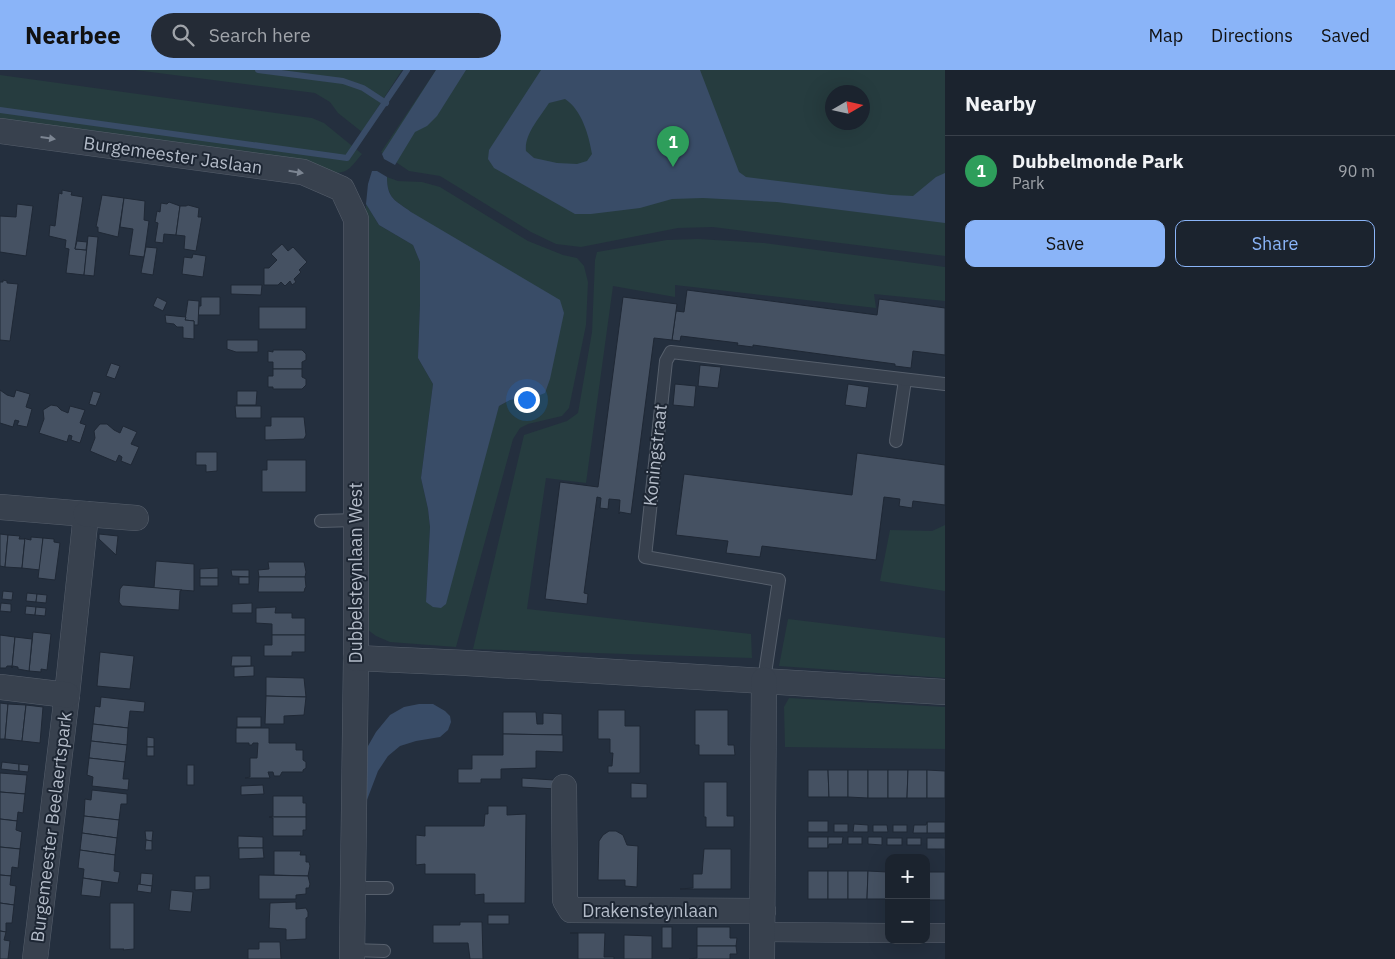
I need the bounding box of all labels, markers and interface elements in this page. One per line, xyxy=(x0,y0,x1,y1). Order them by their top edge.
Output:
search box xyxy=(151,13,501,58)
text: Nearbee xyxy=(25,19,121,51)
icon: search xyxy=(169,21,197,49)
text: Search here xyxy=(209,23,311,47)
text: Map xyxy=(1148,24,1183,47)
text: Directions xyxy=(1211,24,1293,47)
text: Saved xyxy=(1321,24,1370,47)
north arrow xyxy=(825,85,870,130)
text: Nearby xyxy=(965,89,1036,117)
pin: 1 xyxy=(657,126,689,167)
street label: Burgemeester Jaslaan xyxy=(82,131,264,179)
one-way arrow xyxy=(41,134,57,142)
text: Dubbelmonde Park xyxy=(1012,149,1183,173)
text: 1 xyxy=(976,161,986,181)
text: 90 m xyxy=(1338,161,1375,181)
one-way arrow xyxy=(288,168,304,176)
text: Park xyxy=(1012,173,1044,193)
button: Save xyxy=(965,220,1165,267)
button: Share xyxy=(1175,220,1375,267)
your location xyxy=(514,387,540,413)
street label: Koningstraat xyxy=(638,403,672,507)
street label: Dubbelsteynlaan West xyxy=(344,482,367,664)
street label: Burgemeester Beelaertspark xyxy=(25,710,77,944)
map controls xyxy=(885,854,930,944)
button: + xyxy=(885,854,930,899)
street label: Drakensteynlaan xyxy=(582,899,718,922)
button: − xyxy=(885,899,930,944)

